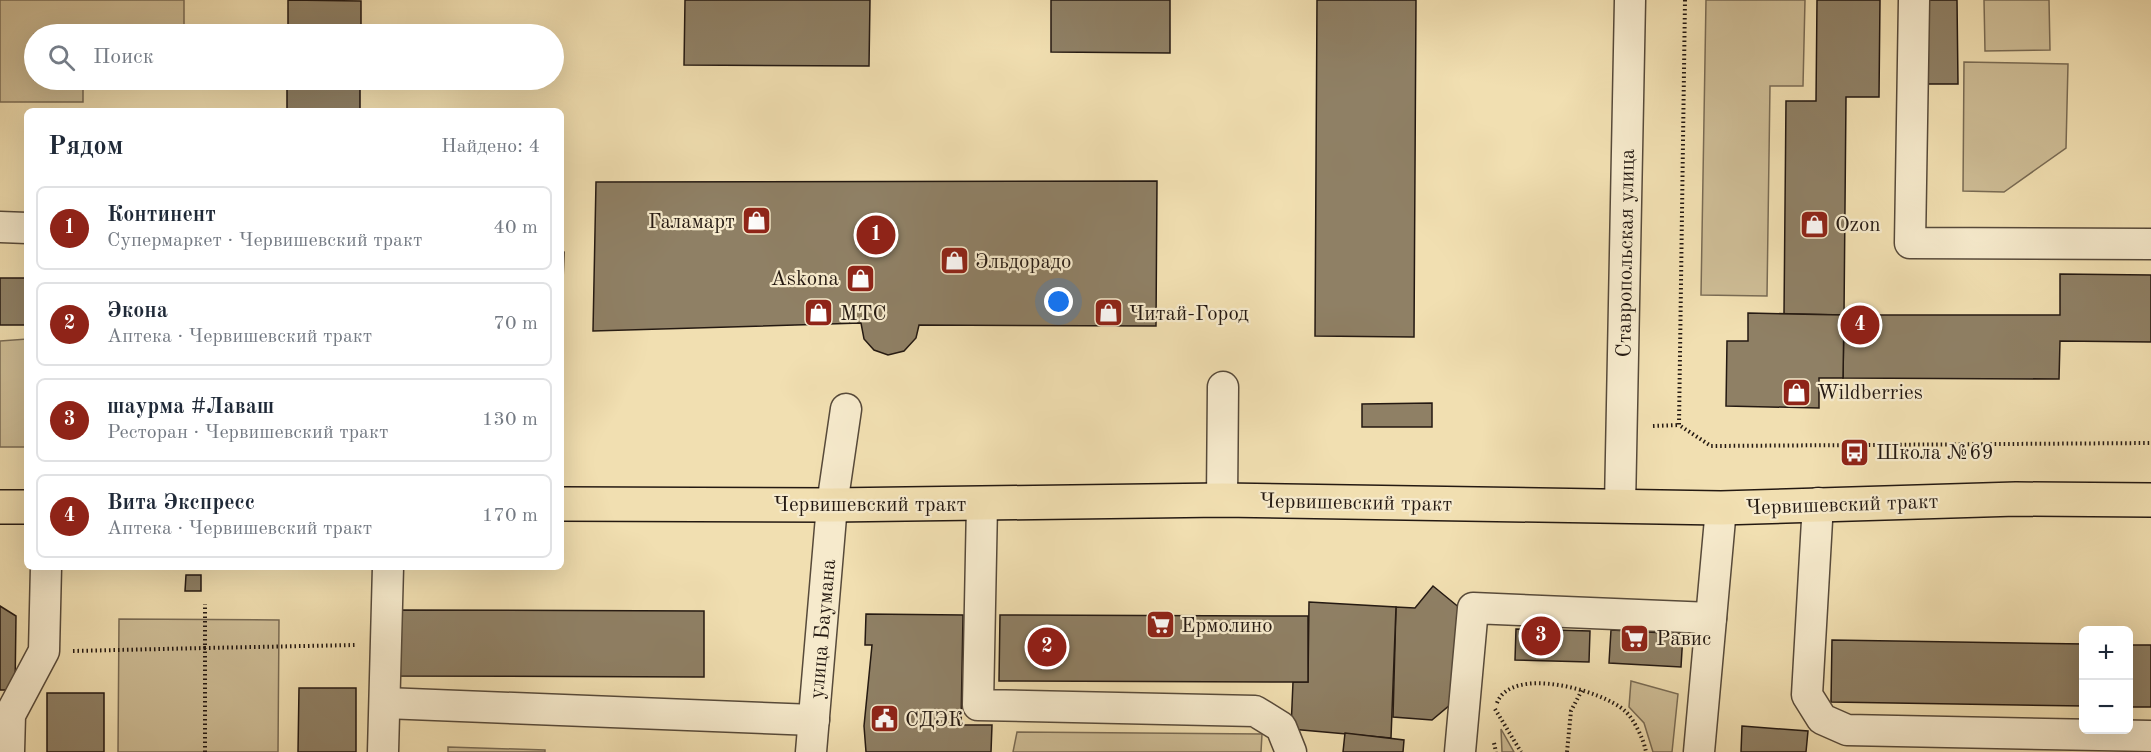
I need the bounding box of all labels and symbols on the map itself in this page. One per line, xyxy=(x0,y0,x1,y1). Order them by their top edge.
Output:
street label: Ставропольская улица xyxy=(1614,149,1639,358)
shop icon: Галамарт xyxy=(740,205,772,237)
shop icon: Ozon xyxy=(1798,208,1830,240)
place label: Галамарт xyxy=(648,212,735,233)
pin: 1 xyxy=(856,212,896,258)
place label: Ozon xyxy=(1835,215,1881,236)
shop icon: Эльдорадо xyxy=(938,245,970,277)
place label: Эльдорадо xyxy=(975,252,1071,273)
shop icon: Askona xyxy=(844,262,876,294)
place label: Askona xyxy=(771,269,839,290)
your location xyxy=(1044,287,1073,316)
shop icon: МТС xyxy=(803,297,835,329)
shop icon: Читай-Город xyxy=(1092,297,1124,329)
pin: 4 xyxy=(1840,302,1880,348)
place label: МТС xyxy=(840,304,887,325)
place label: Читай-Город xyxy=(1129,304,1249,325)
shop icon: Wildberries xyxy=(1780,376,1812,408)
place label: Wildberries xyxy=(1817,383,1923,404)
bus stop icon: Школа №69 xyxy=(1839,436,1871,468)
place label: Школа №69 xyxy=(1876,443,1994,464)
street label: Червишевский тракт xyxy=(1259,491,1453,516)
street label: Червишевский тракт xyxy=(1745,492,1939,519)
street label: Червишевский тракт xyxy=(774,495,966,516)
street label: улица Баумана xyxy=(807,558,840,700)
supermarket icon: Ермолино xyxy=(1144,609,1176,641)
pin: 3 xyxy=(1522,614,1560,658)
place label: Ермолино xyxy=(1181,616,1273,637)
supermarket icon: Равис xyxy=(1619,622,1651,654)
pin: 2 xyxy=(1028,624,1066,670)
place label: Равис xyxy=(1656,629,1711,650)
public building icon: СДЭК xyxy=(868,703,900,735)
place label: СДЭК xyxy=(905,710,963,731)

